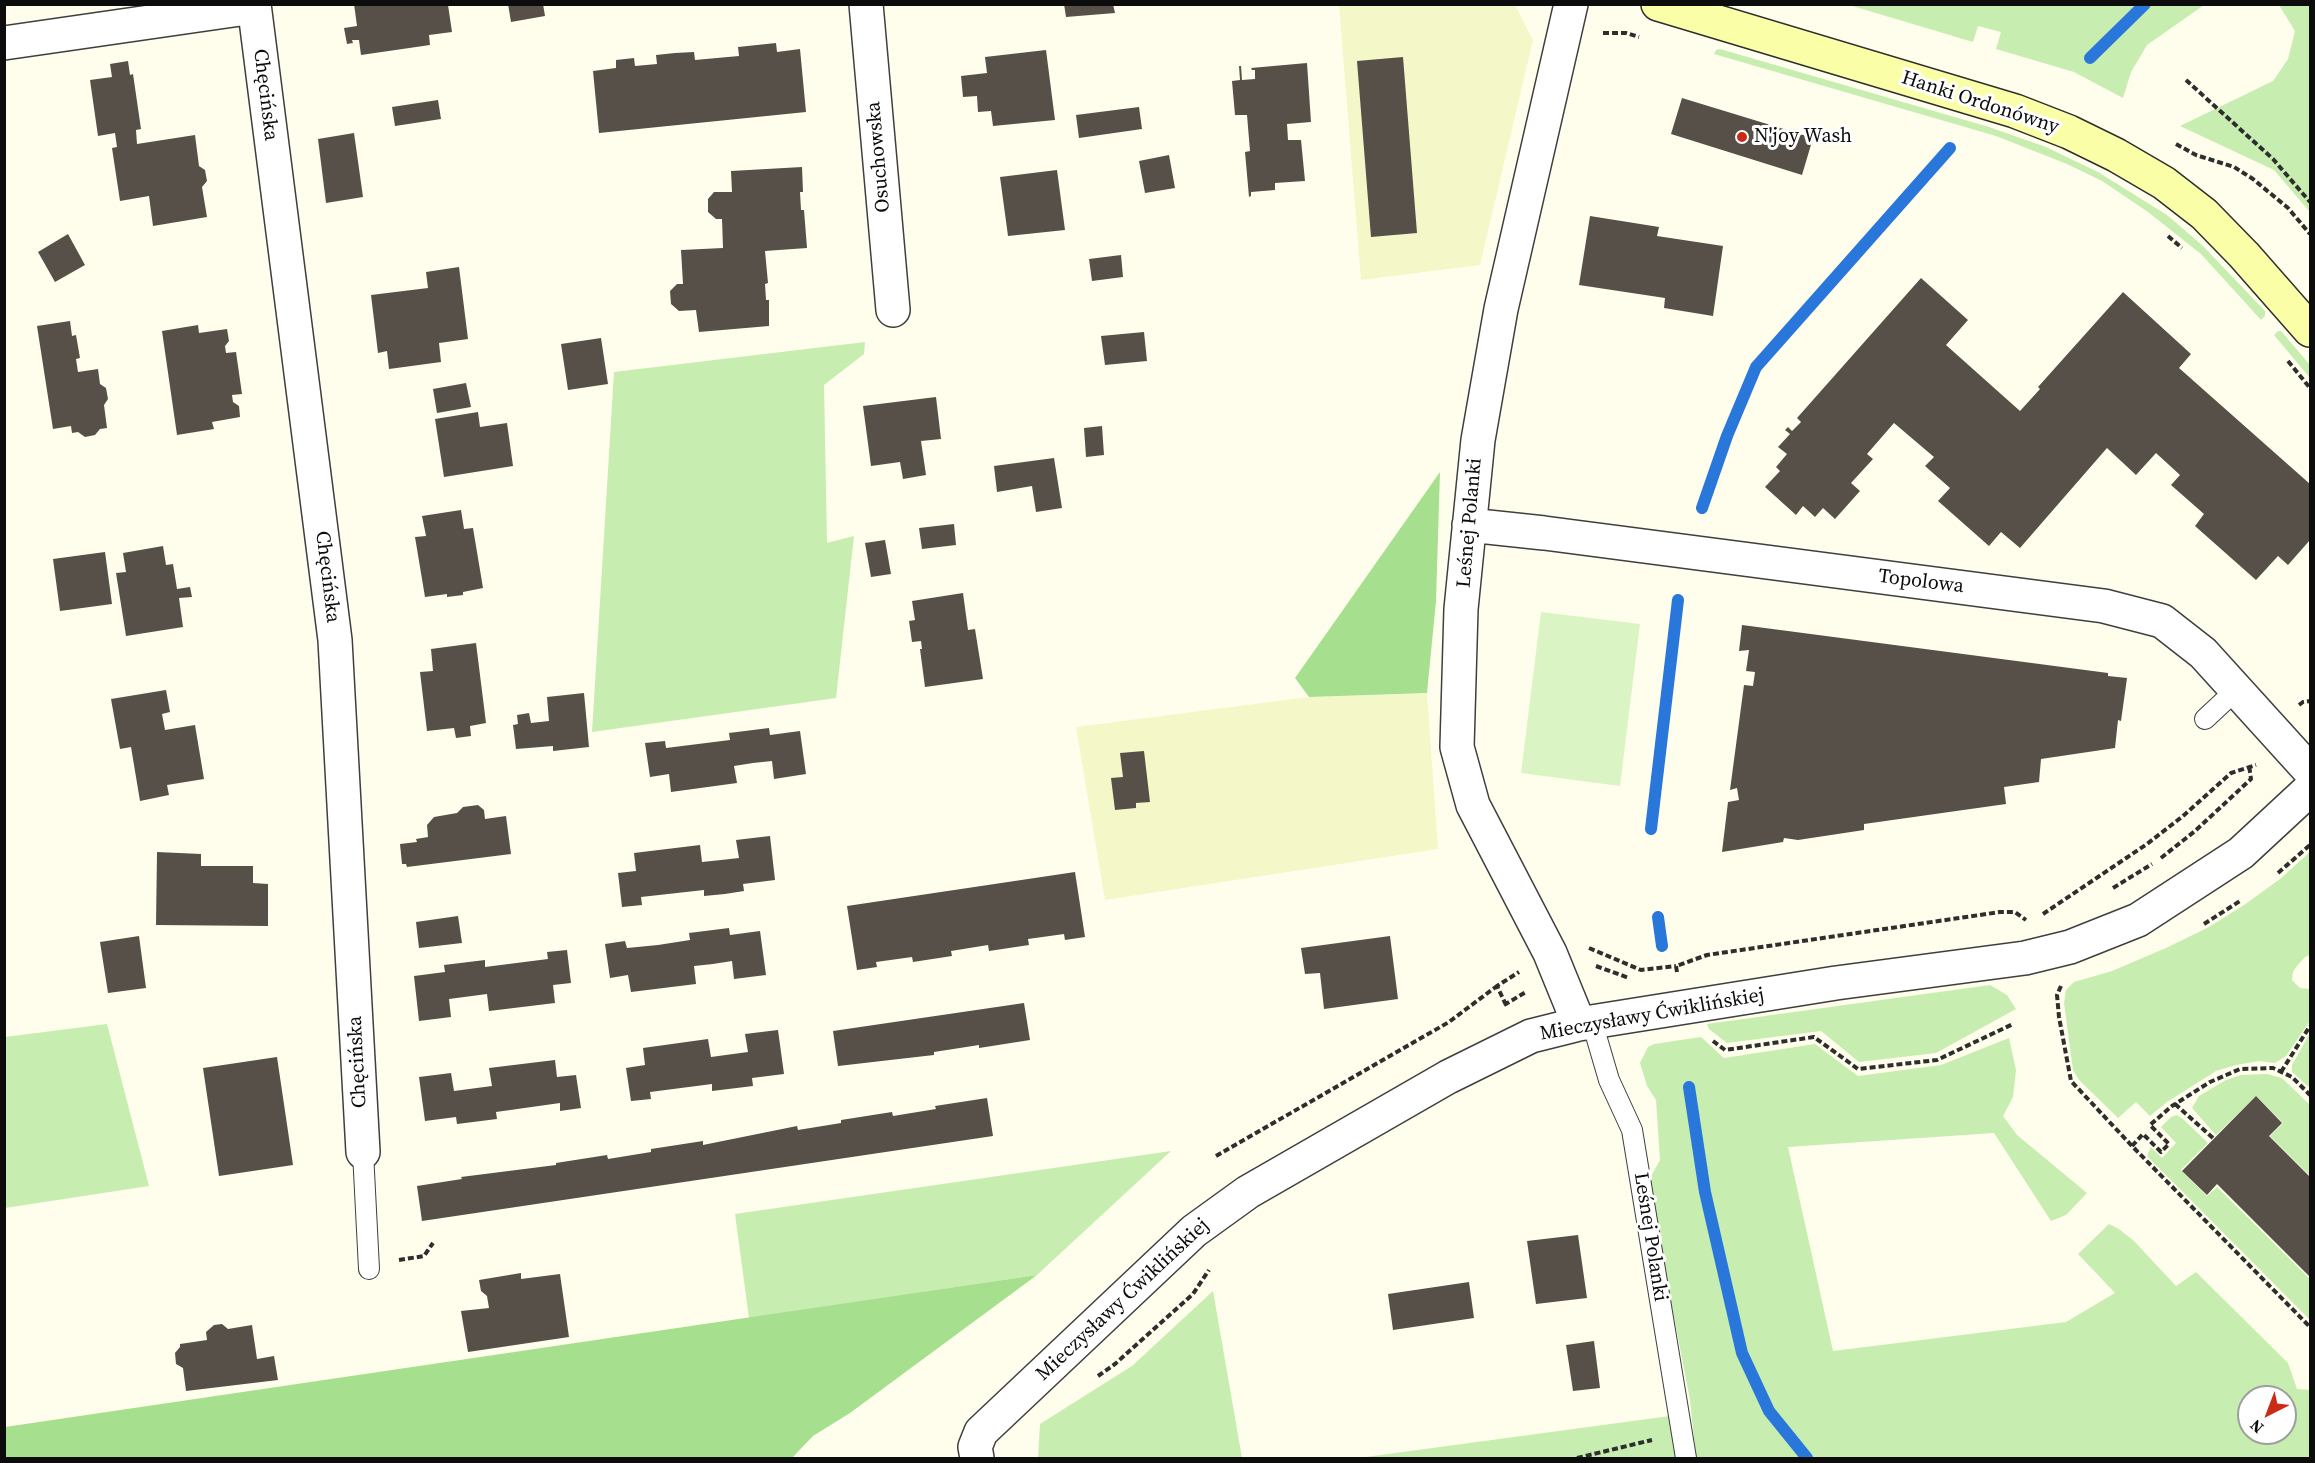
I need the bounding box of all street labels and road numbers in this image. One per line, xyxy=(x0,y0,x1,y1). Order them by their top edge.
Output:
street label: Chęcińska xyxy=(247,48,283,142)
street label: Hanki Ordonówny xyxy=(1898,66,2062,140)
street label: Osuchowska xyxy=(862,100,896,214)
street label: Leśnej Polanki xyxy=(1452,457,1488,589)
street label: Chęcińska xyxy=(309,530,345,624)
street label: Topolowa xyxy=(1877,565,1965,599)
street label: Mieczysławy Ćwiklińskiej xyxy=(1538,983,1766,1047)
street label: Chęcińska xyxy=(344,1015,372,1109)
street label: Leśnej Polanki xyxy=(1628,1171,1672,1303)
street label: Mieczysławy Ćwiklińskiej xyxy=(1032,1214,1214,1386)

